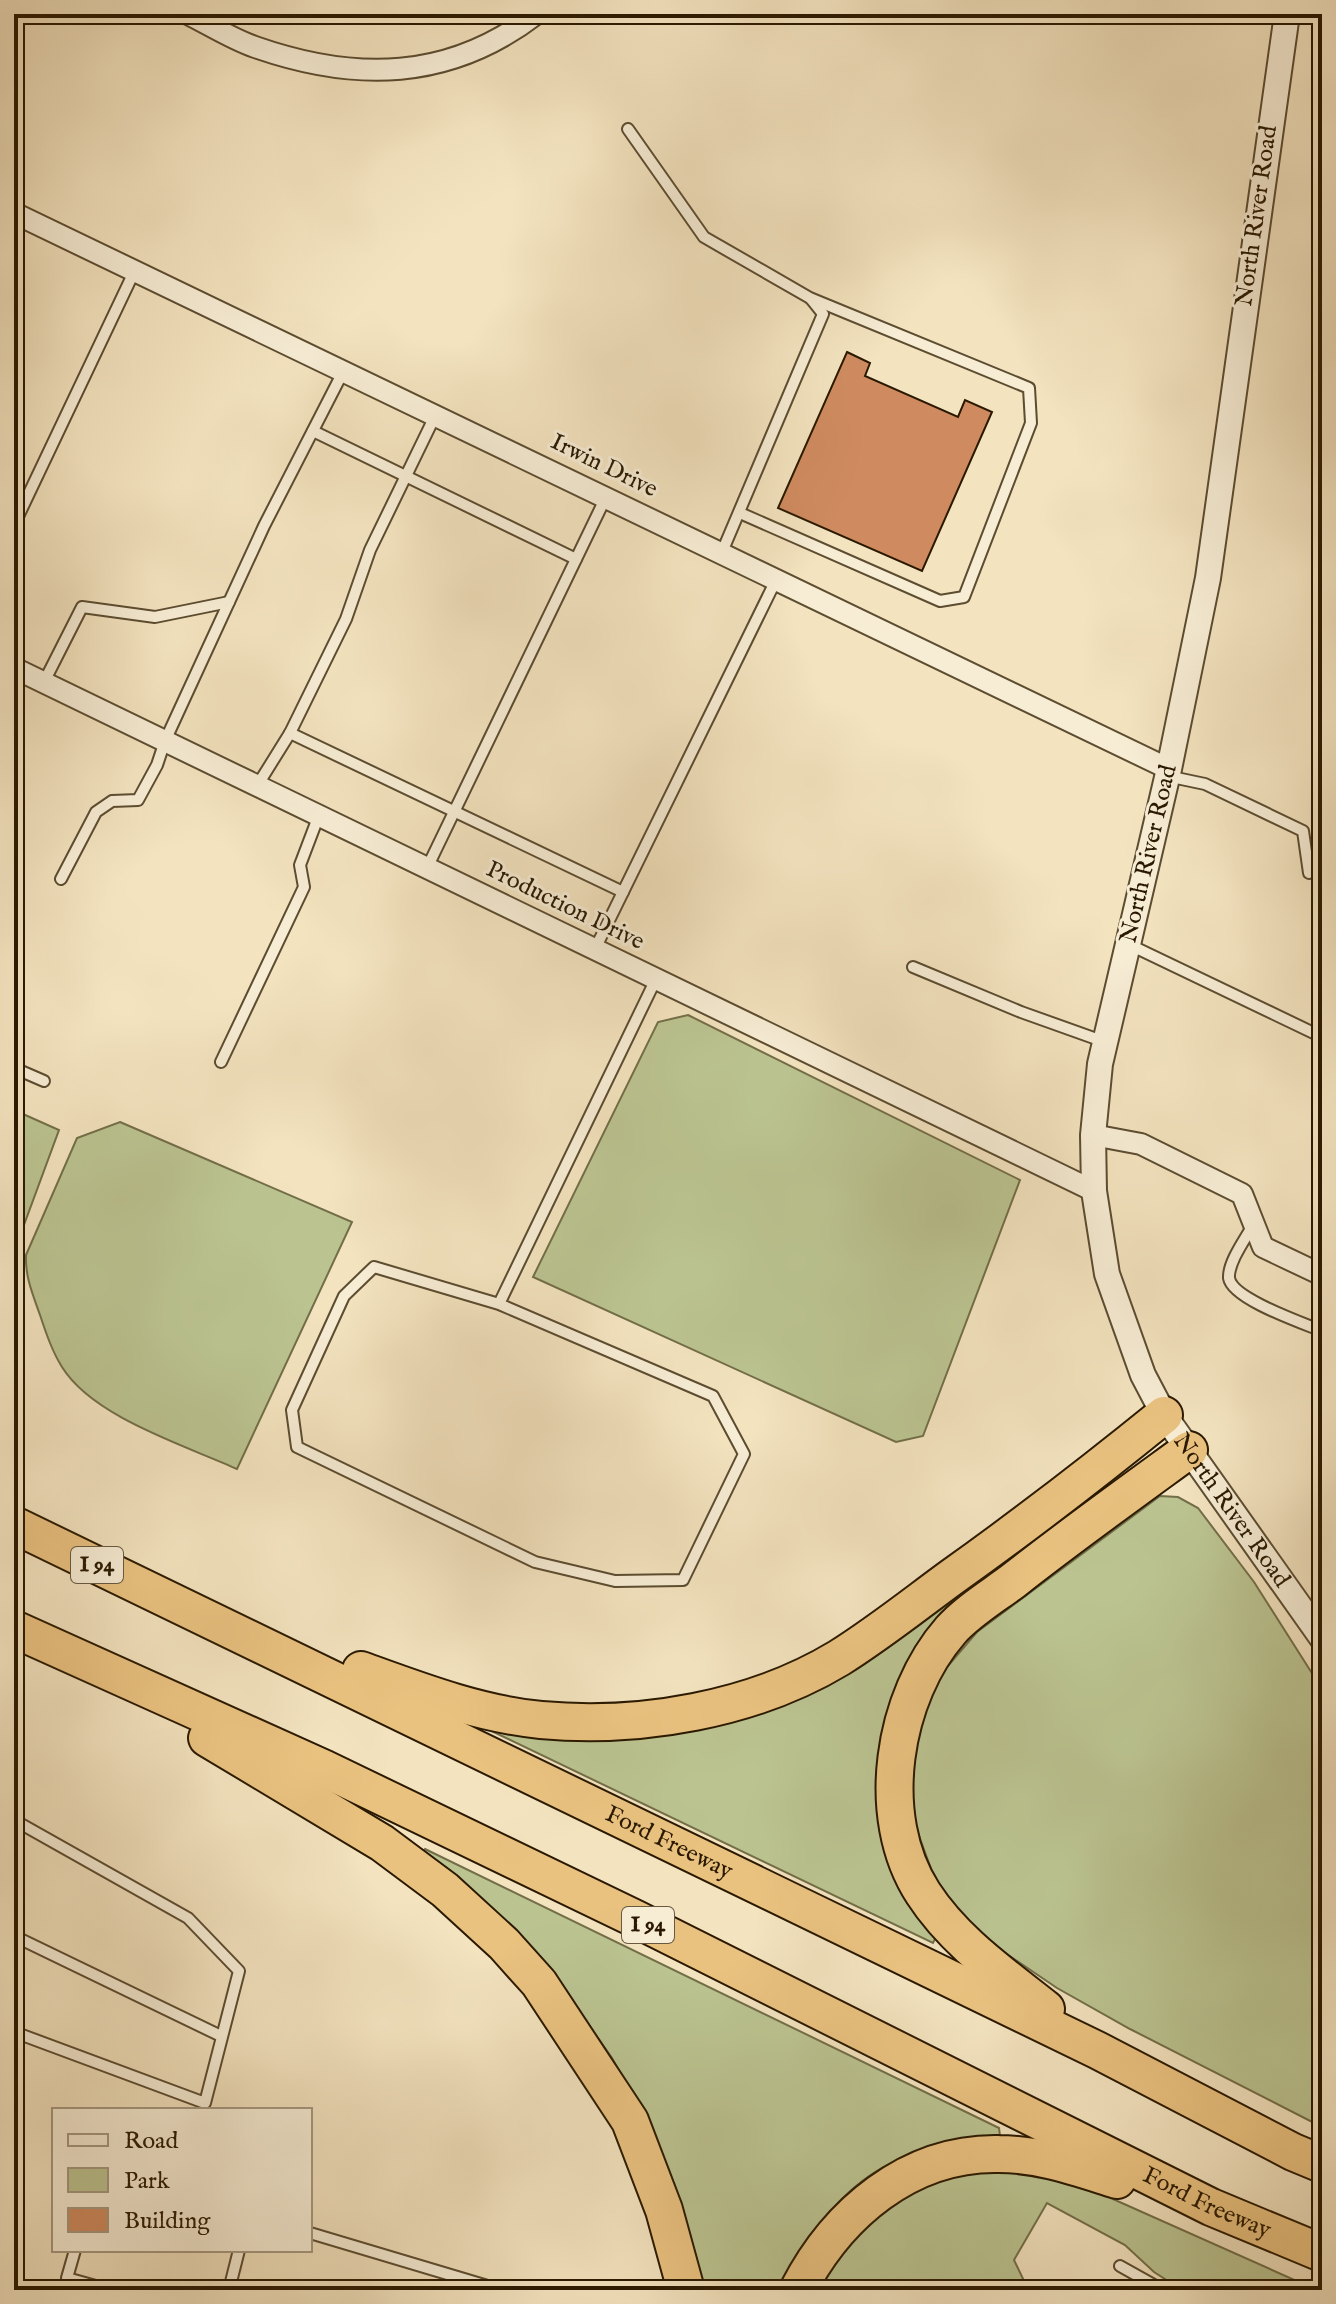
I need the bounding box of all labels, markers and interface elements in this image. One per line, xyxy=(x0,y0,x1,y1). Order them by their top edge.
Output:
street label: North River Road xyxy=(1229,123,1285,308)
street label: Irwin Drive xyxy=(545,427,663,505)
street label: North River Road xyxy=(1113,762,1185,946)
street label: Production Drive xyxy=(481,854,649,958)
street label: North River Road xyxy=(1166,1427,1297,1594)
road number: I 94 xyxy=(71,1547,123,1583)
street label: Ford Freeway xyxy=(600,1798,738,1887)
road number: I 94 xyxy=(622,1907,674,1943)
legend xyxy=(52,2108,312,2252)
text: Road xyxy=(124,2126,178,2157)
street label: Ford Freeway xyxy=(1137,2160,1276,2246)
text: Park xyxy=(124,2166,170,2197)
text: Building xyxy=(124,2206,211,2237)

